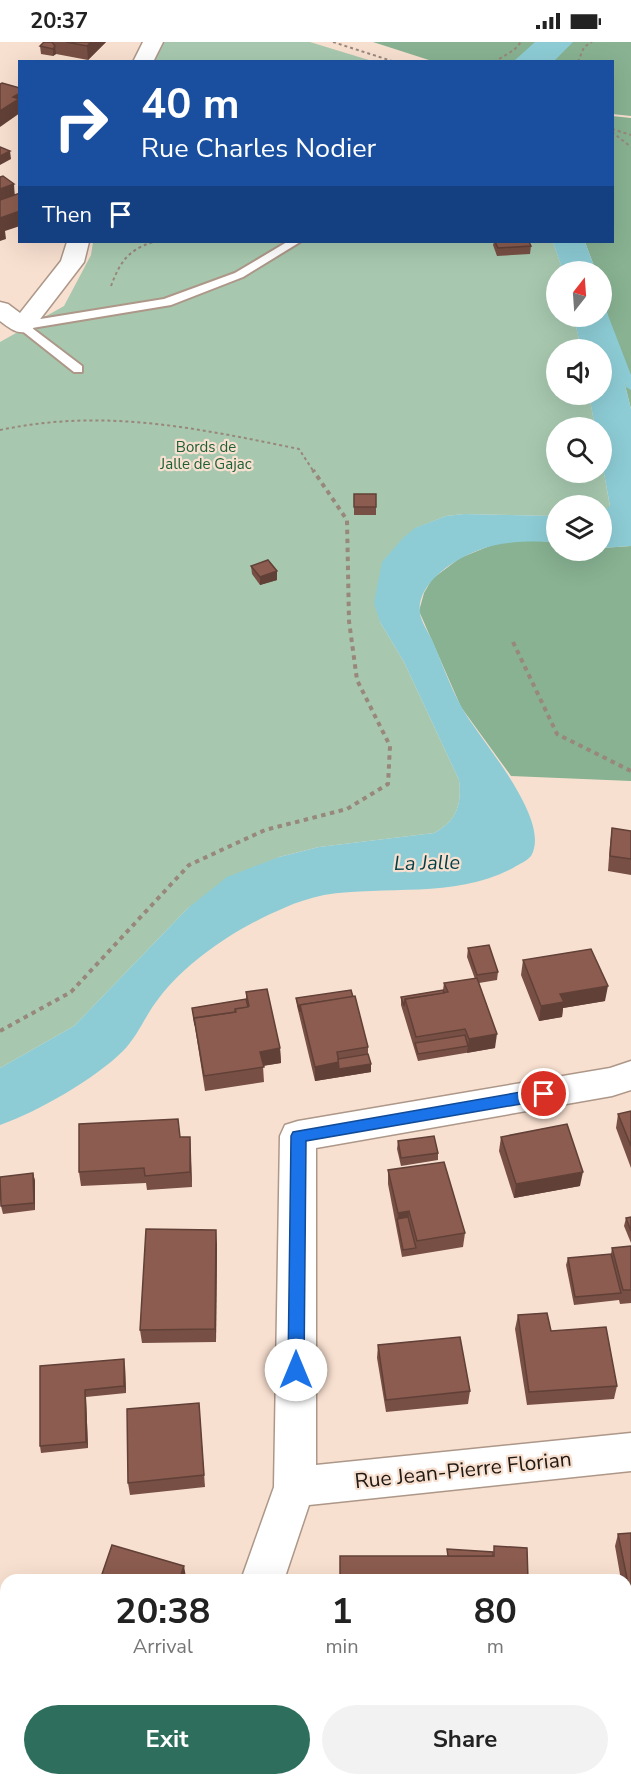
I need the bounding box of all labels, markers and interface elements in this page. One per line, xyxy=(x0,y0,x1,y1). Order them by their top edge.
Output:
text: 20:37 xyxy=(30,6,88,36)
text: 40 m xyxy=(141,76,240,133)
icon: right xyxy=(42,84,120,162)
text: Rue Charles Nodier xyxy=(141,130,376,167)
icon: arrive xyxy=(104,198,137,231)
text: Then xyxy=(42,200,92,230)
north arrow xyxy=(546,261,612,327)
map controls xyxy=(546,261,612,561)
button: sound xyxy=(546,339,612,405)
button: search xyxy=(546,417,612,483)
park label: Bords de Jalle de Gajac xyxy=(159,437,252,474)
button: layers xyxy=(546,495,612,561)
water label: La Jalle xyxy=(394,849,461,877)
pin xyxy=(518,1068,569,1119)
icon: arrive xyxy=(527,1077,560,1110)
position arrow xyxy=(264,1338,328,1402)
street label: Rue Jean-Pierre Florian xyxy=(353,1445,573,1495)
text: 20:38 xyxy=(115,1587,210,1636)
text: 1 xyxy=(331,1587,353,1636)
text: 80 xyxy=(474,1587,517,1636)
text: Arrival xyxy=(133,1633,193,1660)
text: min xyxy=(325,1633,359,1660)
text: m xyxy=(487,1633,504,1660)
button: Exit xyxy=(24,1705,310,1774)
button: Share xyxy=(322,1705,608,1774)

